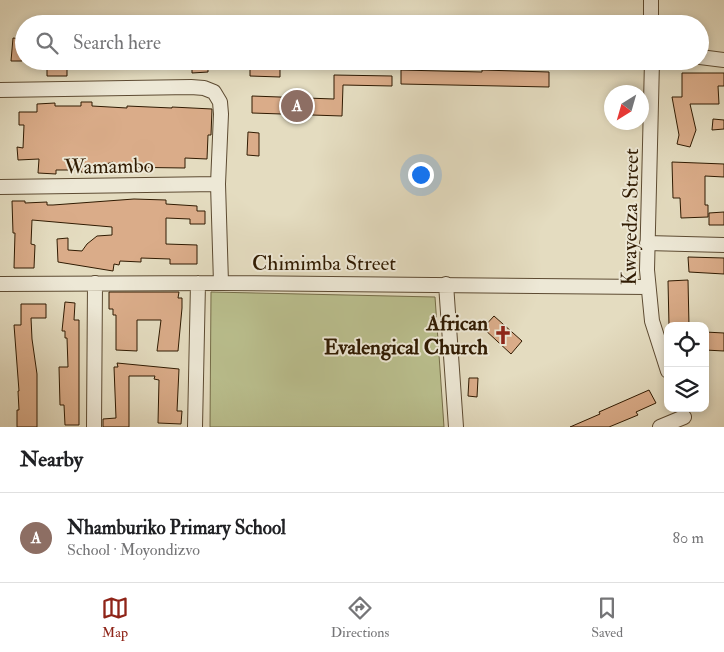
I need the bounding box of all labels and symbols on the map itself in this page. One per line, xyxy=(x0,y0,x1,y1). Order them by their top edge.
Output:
north arrow xyxy=(604,85,649,130)
pin: A xyxy=(281,87,313,125)
street label: Kwayedza Street xyxy=(616,148,645,286)
street label: Wamambo xyxy=(63,152,154,181)
your location xyxy=(408,162,434,188)
street label: Chimimba Street xyxy=(252,250,396,277)
place label: African Evalengical Church xyxy=(324,310,488,361)
church icon: African Evalengical Church xyxy=(492,324,514,346)

